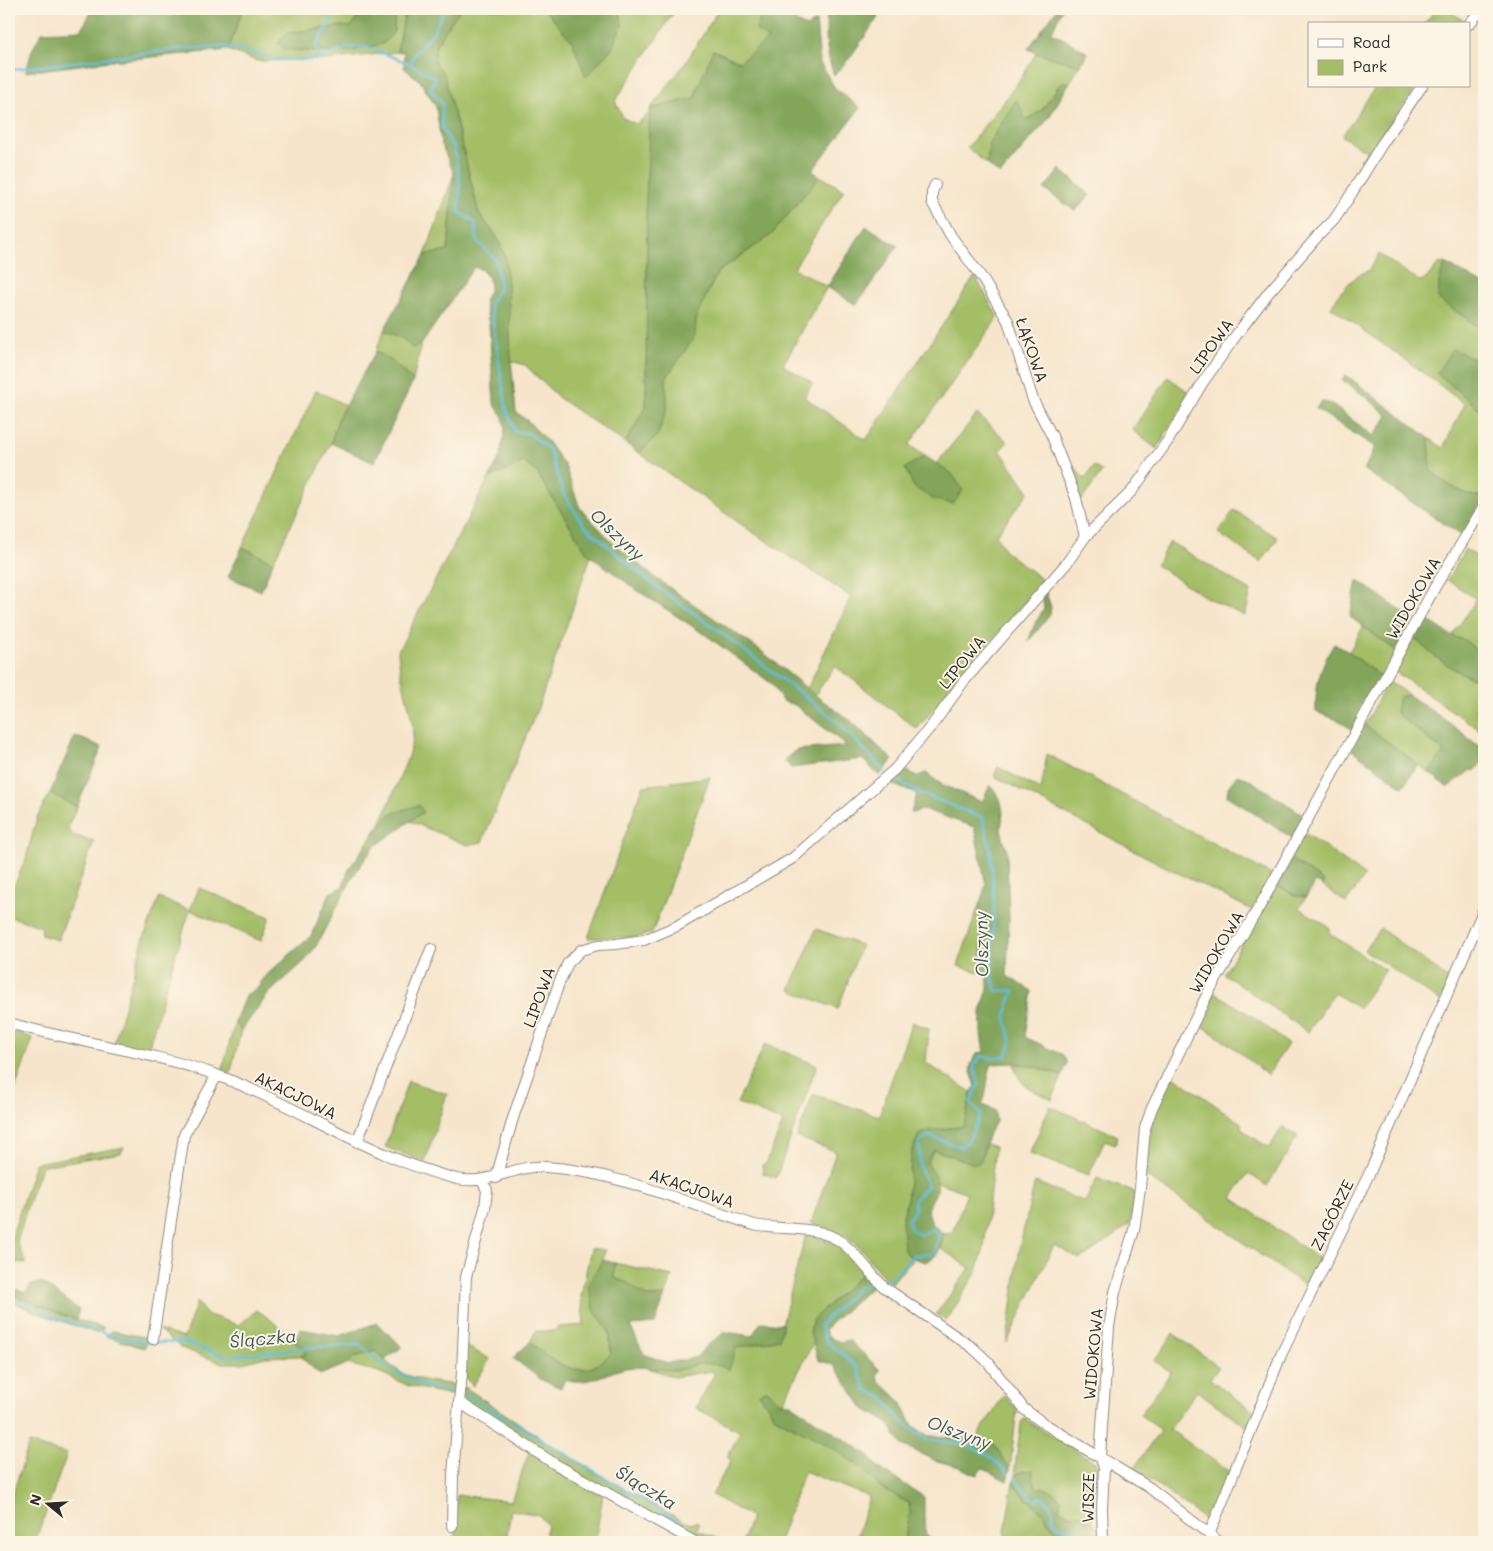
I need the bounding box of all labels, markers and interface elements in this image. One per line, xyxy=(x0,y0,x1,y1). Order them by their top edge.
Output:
legend xyxy=(1308,22,1470,88)
text: Road xyxy=(1353,32,1390,52)
text: Park xyxy=(1353,56,1387,76)
street label: LIPOWA xyxy=(1184,314,1237,378)
street label: ŁĄKOWA xyxy=(1012,315,1053,385)
water label: Olszyny xyxy=(585,503,651,566)
street label: WIDOKOWA xyxy=(1380,553,1445,643)
street label: LIPOWA xyxy=(934,631,990,693)
street label: WIDOKOWA xyxy=(1183,907,1248,997)
water label: Olszyny xyxy=(968,910,994,977)
street label: LIPOWA xyxy=(518,964,559,1030)
street label: AKACJOWA xyxy=(252,1066,341,1123)
street label: AKACJOWA xyxy=(647,1163,738,1212)
street label: ZAGÓRZE xyxy=(1305,1176,1358,1254)
street label: WIDOKOWA xyxy=(1078,1307,1107,1401)
water label: Ślączka xyxy=(228,1323,297,1353)
water label: Olszyny xyxy=(924,1409,995,1455)
water label: Ślączka xyxy=(612,1460,682,1515)
street label: WISZE xyxy=(1077,1473,1098,1523)
north arrow xyxy=(22,1478,72,1528)
text: N xyxy=(24,1492,46,1508)

